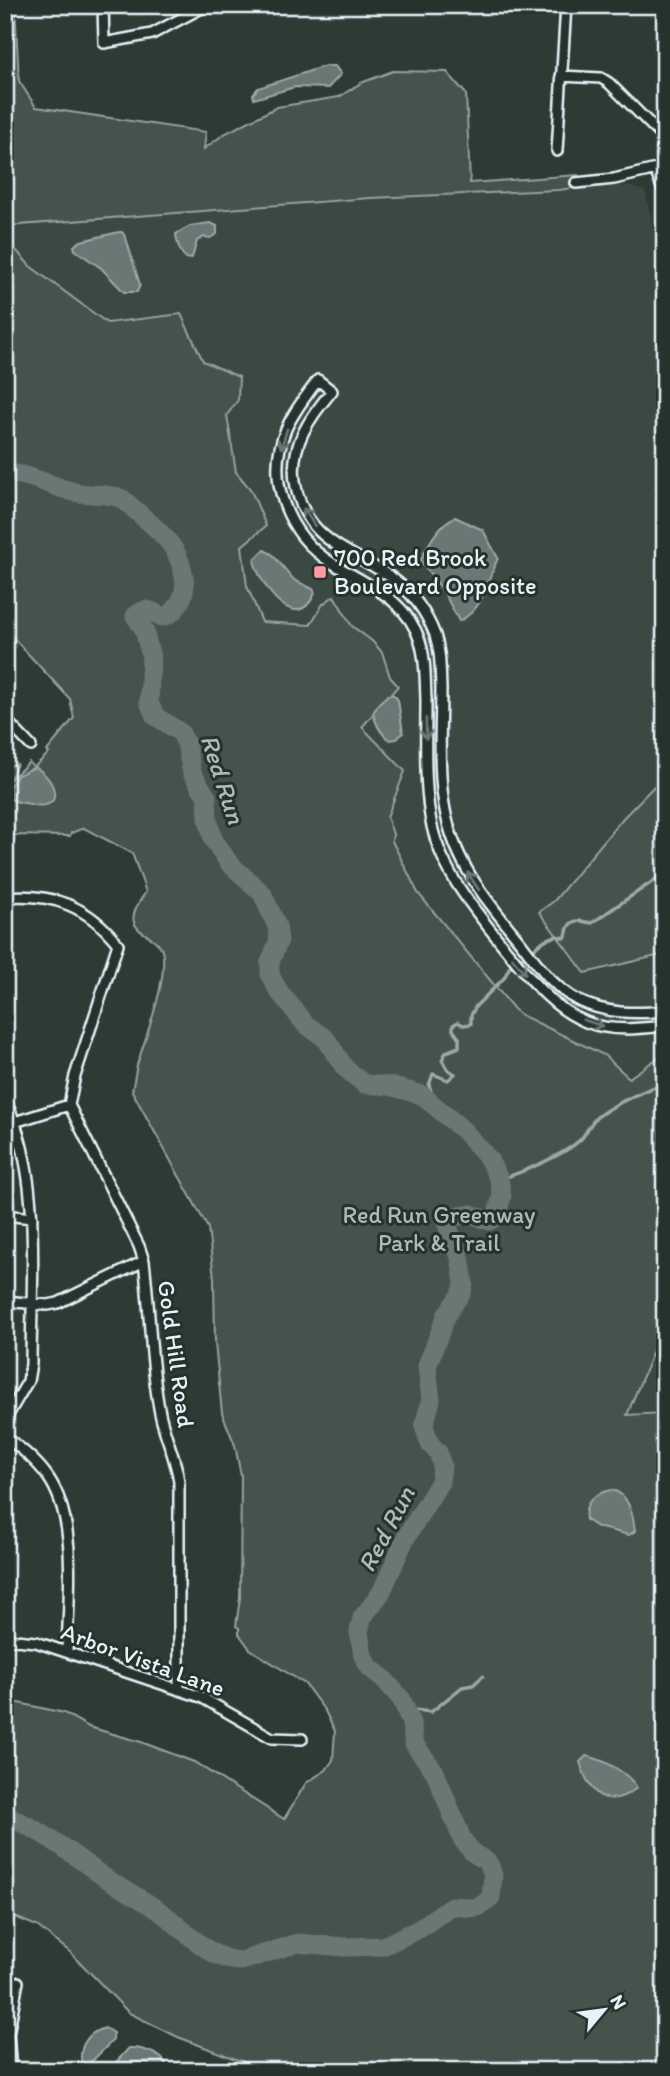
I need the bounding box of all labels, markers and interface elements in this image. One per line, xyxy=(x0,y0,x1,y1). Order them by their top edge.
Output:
one-way arrow xyxy=(276,427,289,449)
one-way arrow xyxy=(301,508,315,528)
place label: 700 Red Brook Boulevard Opposite xyxy=(334,543,537,600)
marker: 700 Red Brook Boulevard Opposite xyxy=(312,564,328,580)
one-way arrow xyxy=(419,717,433,740)
water label: Red Run xyxy=(194,730,253,828)
one-way arrow xyxy=(466,872,480,891)
one-way arrow xyxy=(512,956,527,974)
one-way arrow xyxy=(582,1018,604,1031)
park label: Red Run Greenway Park & Trail xyxy=(343,1200,536,1257)
street label: Gold Hill Road xyxy=(152,1279,201,1429)
water label: Red Run xyxy=(350,1481,422,1577)
street label: Arbor Vista Lane xyxy=(57,1616,229,1703)
north arrow xyxy=(568,1974,638,2044)
text: N xyxy=(605,1991,632,2013)

